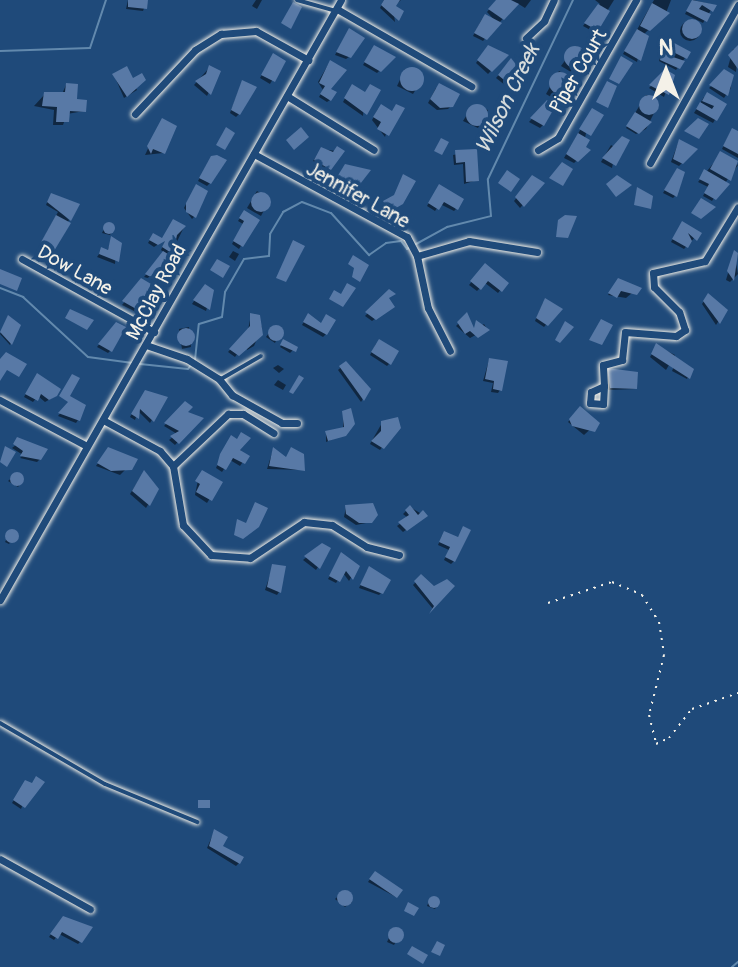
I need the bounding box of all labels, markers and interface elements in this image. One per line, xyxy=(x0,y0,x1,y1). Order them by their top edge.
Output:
street label: Piper Court xyxy=(544,24,612,118)
north arrow xyxy=(626,32,706,112)
text: N xyxy=(659,34,673,62)
water label: Wilson Creek xyxy=(470,40,546,158)
street label: Jennifer Lane xyxy=(302,157,414,233)
street label: Dow Lane xyxy=(33,240,117,300)
street label: McClay Road xyxy=(121,240,191,344)

